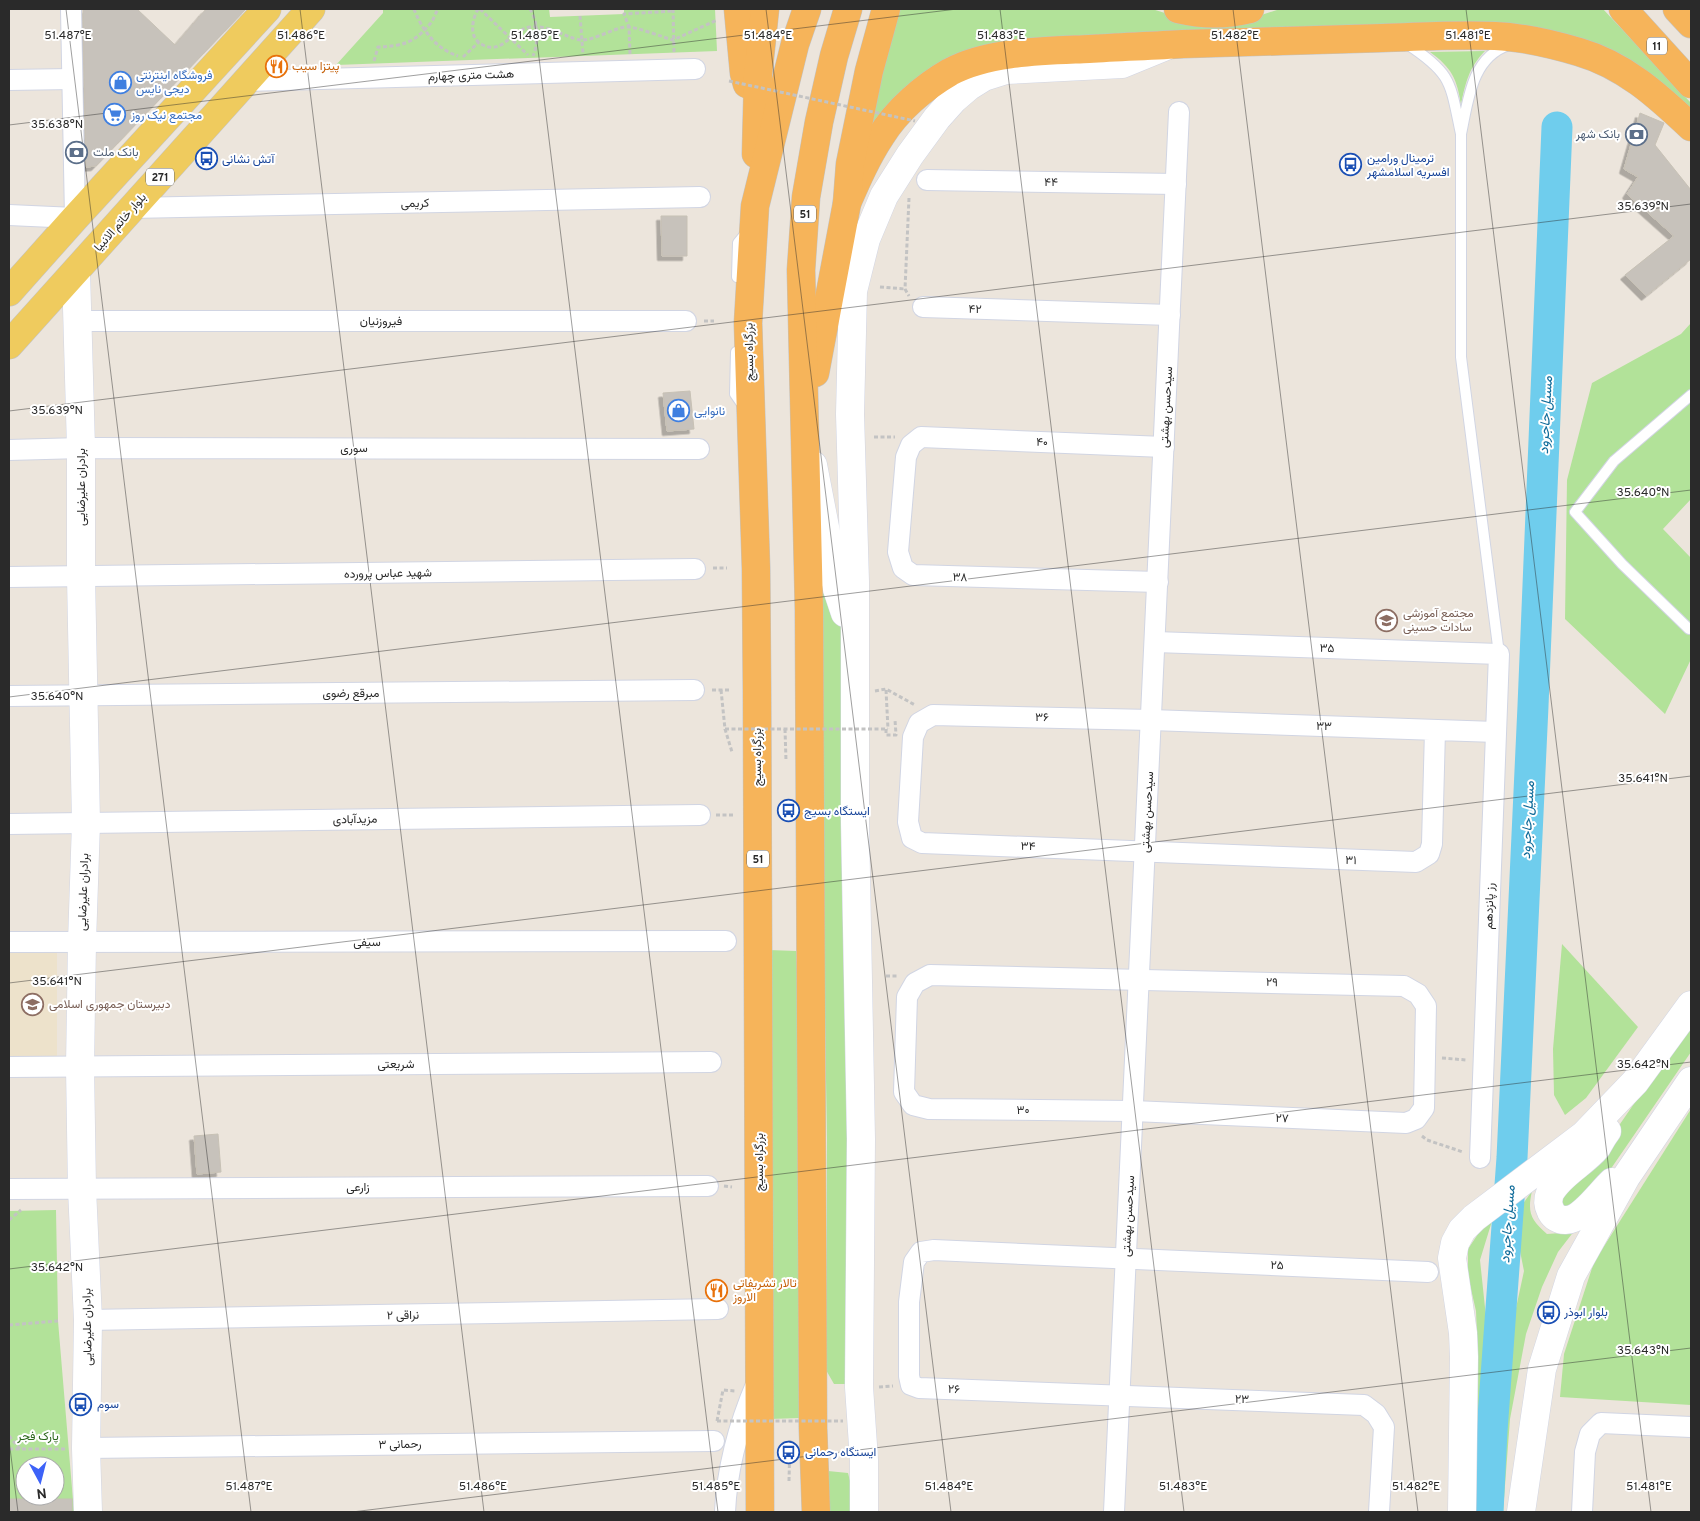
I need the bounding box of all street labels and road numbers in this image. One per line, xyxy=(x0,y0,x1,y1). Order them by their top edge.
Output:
road number: 11 xyxy=(1647,37,1667,54)
street label: هشت متری چهارم xyxy=(428,66,515,86)
road number: 271 xyxy=(146,168,174,186)
street label: ۴۴ xyxy=(1044,175,1058,191)
street label: بلوار خاتم الانبیا xyxy=(91,190,151,255)
street label: کریمی xyxy=(401,196,429,212)
road number: 51 xyxy=(794,205,816,222)
street label: ۴۲ xyxy=(968,302,982,318)
street label: فیروزنیان xyxy=(360,314,402,330)
street label: بزرگراه بسیج xyxy=(741,323,759,381)
street label: سیدحسن بهشتی xyxy=(1157,366,1177,448)
street label: ۴۰ xyxy=(1036,435,1048,451)
street label: سوری xyxy=(340,441,368,457)
street label: برادران علیرضایی xyxy=(74,448,90,526)
street label: شهید عباس پرورده xyxy=(344,565,432,583)
street label: ۳۸ xyxy=(952,570,968,586)
street label: ۳۵ xyxy=(1319,641,1335,657)
street label: مبرقع رضوی xyxy=(323,686,379,702)
street label: ۳۶ xyxy=(1035,710,1049,726)
street label: ۳۳ xyxy=(1316,719,1332,735)
street label: بزرگراه بسیج xyxy=(750,728,766,786)
street label: سیدحسن بهشتی xyxy=(1138,771,1158,853)
street label: مزیدآبادی xyxy=(332,812,378,828)
street label: ۳۴ xyxy=(1020,839,1036,855)
road number: 51 xyxy=(747,851,769,868)
street label: برادران علیرضایی xyxy=(75,853,93,931)
street label: ۳۱ xyxy=(1345,853,1357,869)
street label: رز پانزدهم xyxy=(1481,882,1499,930)
street label: سیفی xyxy=(353,935,381,951)
street label: ۲۹ xyxy=(1266,975,1278,991)
street label: شریعتی xyxy=(378,1057,414,1073)
street label: ۳۰ xyxy=(1017,1103,1029,1119)
street label: ۲۷ xyxy=(1275,1111,1289,1127)
street label: بزرگراه بسیج xyxy=(752,1133,768,1191)
street label: سیدحسن بهشتی xyxy=(1119,1175,1139,1257)
street label: زارعی xyxy=(346,1180,370,1196)
street label: ۲۵ xyxy=(1270,1258,1284,1274)
street label: برادران علیرضایی xyxy=(79,1288,97,1366)
street label: نراقی ۲ xyxy=(387,1308,419,1324)
street label: ۲۶ xyxy=(948,1382,960,1398)
street label: ۲۳ xyxy=(1235,1392,1249,1408)
street label: رحمانی ۳ xyxy=(378,1437,422,1453)

